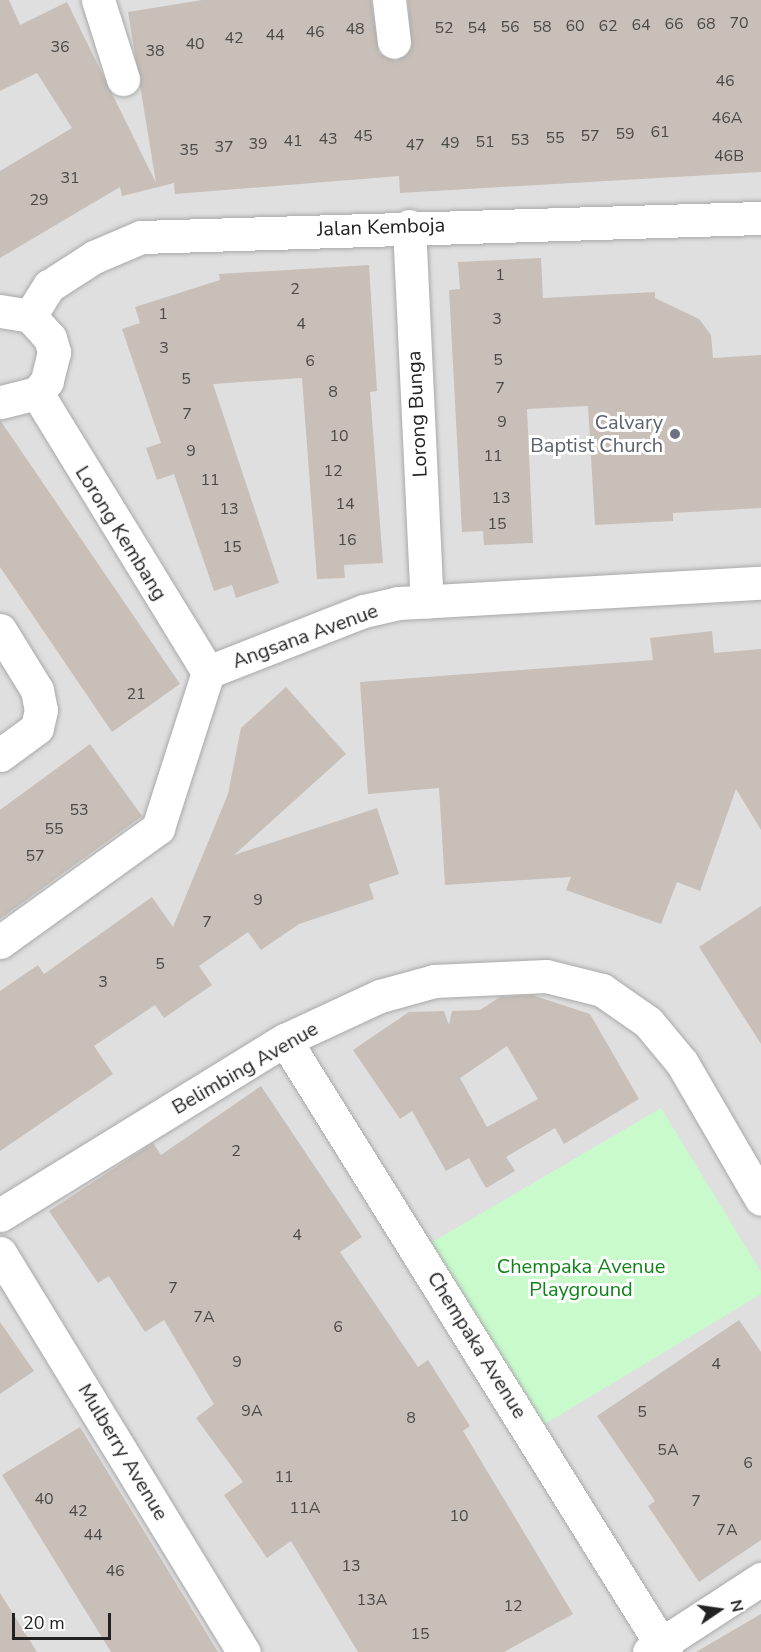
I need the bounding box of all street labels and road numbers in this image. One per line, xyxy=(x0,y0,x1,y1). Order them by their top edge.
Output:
street label: Jalan Kemboja xyxy=(317,213,445,241)
street label: Lorong Bunga xyxy=(402,350,432,478)
street label: Lorong Kembang xyxy=(70,462,172,604)
street label: Angsana Avenue xyxy=(229,599,381,673)
street label: Belimbing Avenue xyxy=(168,1017,322,1119)
street label: Chempaka Avenue xyxy=(422,1267,532,1423)
street label: Mulberry Avenue xyxy=(73,1379,173,1525)

